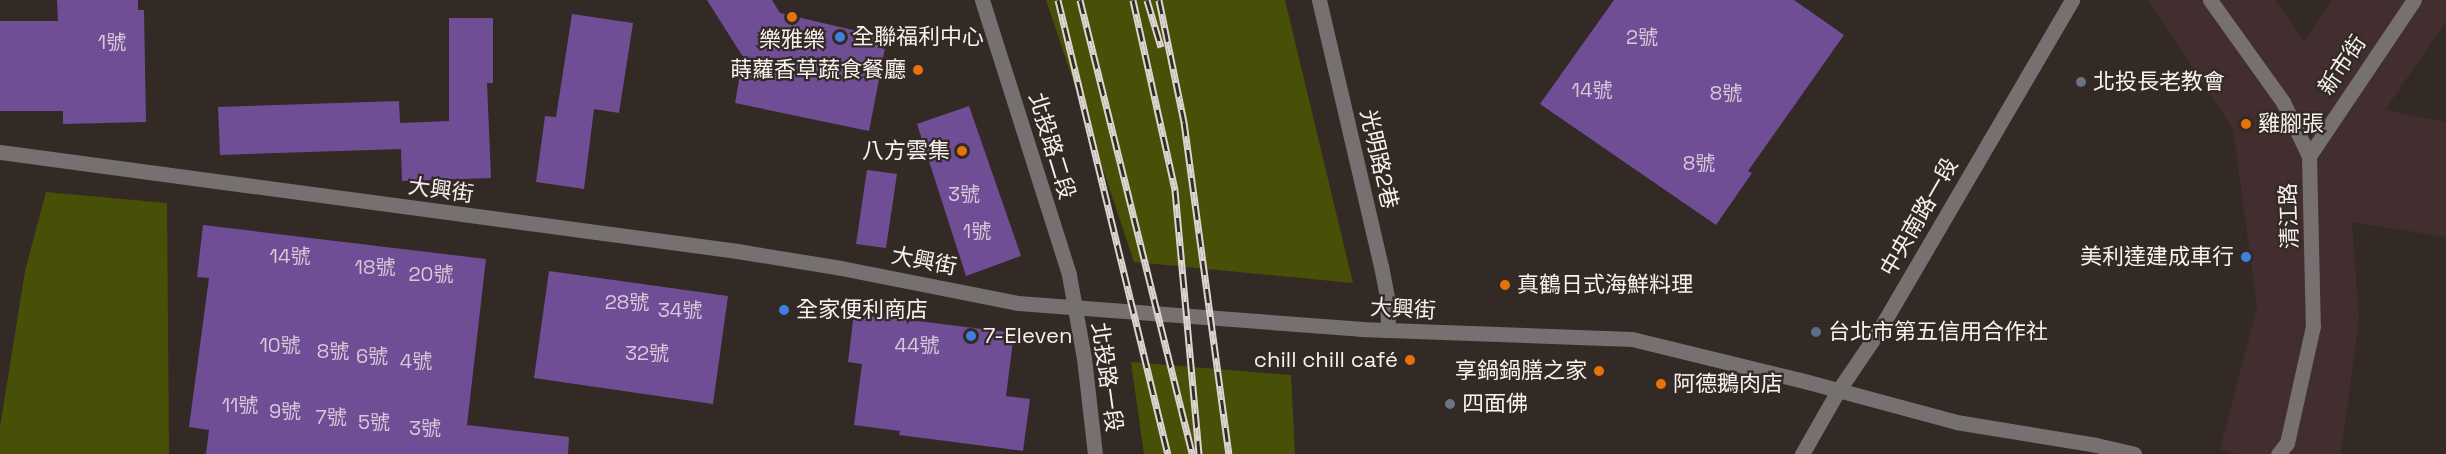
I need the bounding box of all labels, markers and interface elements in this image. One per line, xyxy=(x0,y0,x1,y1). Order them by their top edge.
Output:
marker: 樂雅樂 xyxy=(785,10,799,24)
place label: 全聯福利中心 xyxy=(852,24,984,50)
house number: 2號 xyxy=(1626,25,1658,49)
place label: 樂雅樂 xyxy=(759,27,825,53)
house number: 1號 xyxy=(98,30,126,54)
marker: 全聯福利中心 xyxy=(833,30,847,44)
street label: 新市街 xyxy=(2313,30,2371,100)
place label: 蒔蘿香草蔬食餐廳 xyxy=(730,57,906,83)
marker: 蒔蘿香草蔬食餐廳 xyxy=(911,63,925,77)
place label: 北投長老教會 xyxy=(2093,69,2225,95)
marker: 北投長老教會 xyxy=(2074,75,2088,89)
house number: 14號 xyxy=(1572,78,1612,102)
house number: 8號 xyxy=(1710,81,1742,105)
street label: 北投路二段 xyxy=(1023,90,1081,202)
street label: 光明路2巷 xyxy=(1355,107,1403,211)
place label: 雞腳張 xyxy=(2258,111,2324,137)
marker: 雞腳張 xyxy=(2239,117,2253,131)
place label: 八方雲集 xyxy=(862,138,950,164)
marker: 八方雲集 xyxy=(955,144,969,158)
house number: 8號 xyxy=(1683,151,1715,175)
street label: 中央南路一段 xyxy=(1875,153,1963,281)
street label: 大興街 xyxy=(406,172,476,208)
house number: 3號 xyxy=(948,182,980,206)
street label: 清江路 xyxy=(2275,183,2303,249)
house number: 1號 xyxy=(963,219,991,243)
street label: 大興街 xyxy=(889,242,959,280)
house number: 14號 xyxy=(270,244,310,268)
place label: 美利達建成車行 xyxy=(2080,244,2234,270)
marker: 美利達建成車行 xyxy=(2239,250,2253,264)
house number: 18號 xyxy=(355,255,395,279)
house number: 20號 xyxy=(409,262,453,286)
place label: 真鶴日式海鮮料理 xyxy=(1517,272,1693,298)
marker: 真鶴日式海鮮料理 xyxy=(1498,278,1512,292)
house number: 28號 xyxy=(605,290,649,314)
street label: 大興街 xyxy=(1369,294,1437,324)
place label: 全家便利商店 xyxy=(796,297,928,323)
house number: 34號 xyxy=(658,298,702,322)
marker: 全家便利商店 xyxy=(777,303,791,317)
place label: 台北市第五信用合作社 xyxy=(1828,319,2048,345)
street label: 北投路一段 xyxy=(1086,321,1128,433)
place label: 7-Eleven xyxy=(983,323,1072,349)
marker: 台北市第五信用合作社 xyxy=(1809,325,1823,339)
marker: 7-Eleven xyxy=(964,329,978,343)
house number: 10號 xyxy=(259,333,301,357)
house number: 44號 xyxy=(895,333,939,357)
house number: 8號 xyxy=(317,339,349,363)
house number: 32號 xyxy=(625,341,669,365)
house number: 6號 xyxy=(356,344,388,368)
place label: chill chill café xyxy=(1254,347,1398,373)
house number: 4號 xyxy=(400,349,432,373)
marker: chill chill café xyxy=(1403,353,1417,367)
place label: 享鍋鍋膳之家 xyxy=(1455,358,1587,384)
marker: 享鍋鍋膳之家 xyxy=(1592,364,1606,378)
place label: 阿德鵝肉店 xyxy=(1673,371,1783,397)
marker: 阿德鵝肉店 xyxy=(1654,377,1668,391)
place label: 四面佛 xyxy=(1462,391,1528,417)
house number: 11號 xyxy=(222,393,258,417)
marker: 四面佛 xyxy=(1443,397,1457,411)
house number: 9號 xyxy=(269,399,301,423)
house number: 7號 xyxy=(315,405,347,429)
house number: 5號 xyxy=(358,410,390,434)
house number: 3號 xyxy=(409,416,441,440)

